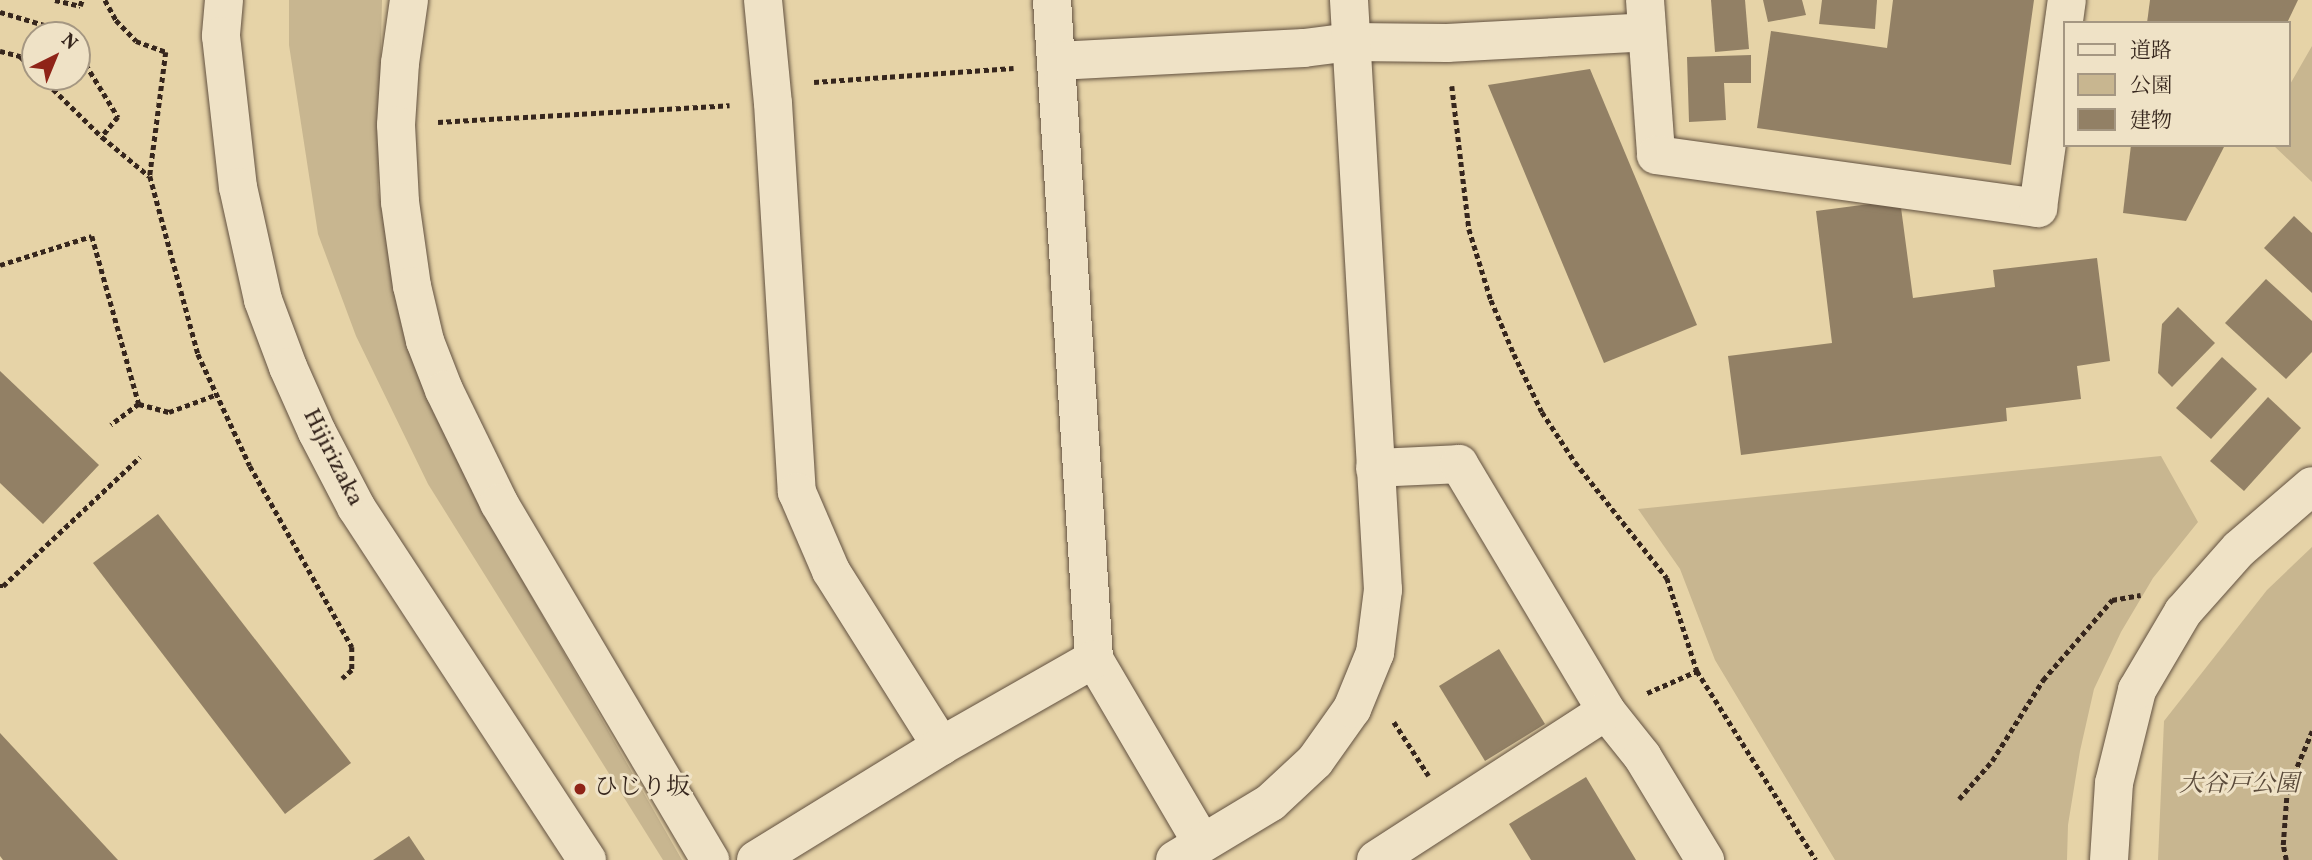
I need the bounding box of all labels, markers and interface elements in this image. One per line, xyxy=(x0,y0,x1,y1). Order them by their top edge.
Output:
north arrow xyxy=(21,21,91,91)
legend xyxy=(2064,21,2291,147)
text: N xyxy=(55,28,83,56)
text: 道路 xyxy=(2130,37,2172,66)
text: 公園 xyxy=(2130,72,2172,101)
text: 建物 xyxy=(2130,107,2172,136)
street label: Hijirizaka xyxy=(295,405,369,511)
park label: 大谷戸公園 xyxy=(2179,772,2299,800)
place label: ひじり坂 xyxy=(594,775,690,803)
marker: ひじり坂 xyxy=(572,781,588,797)

